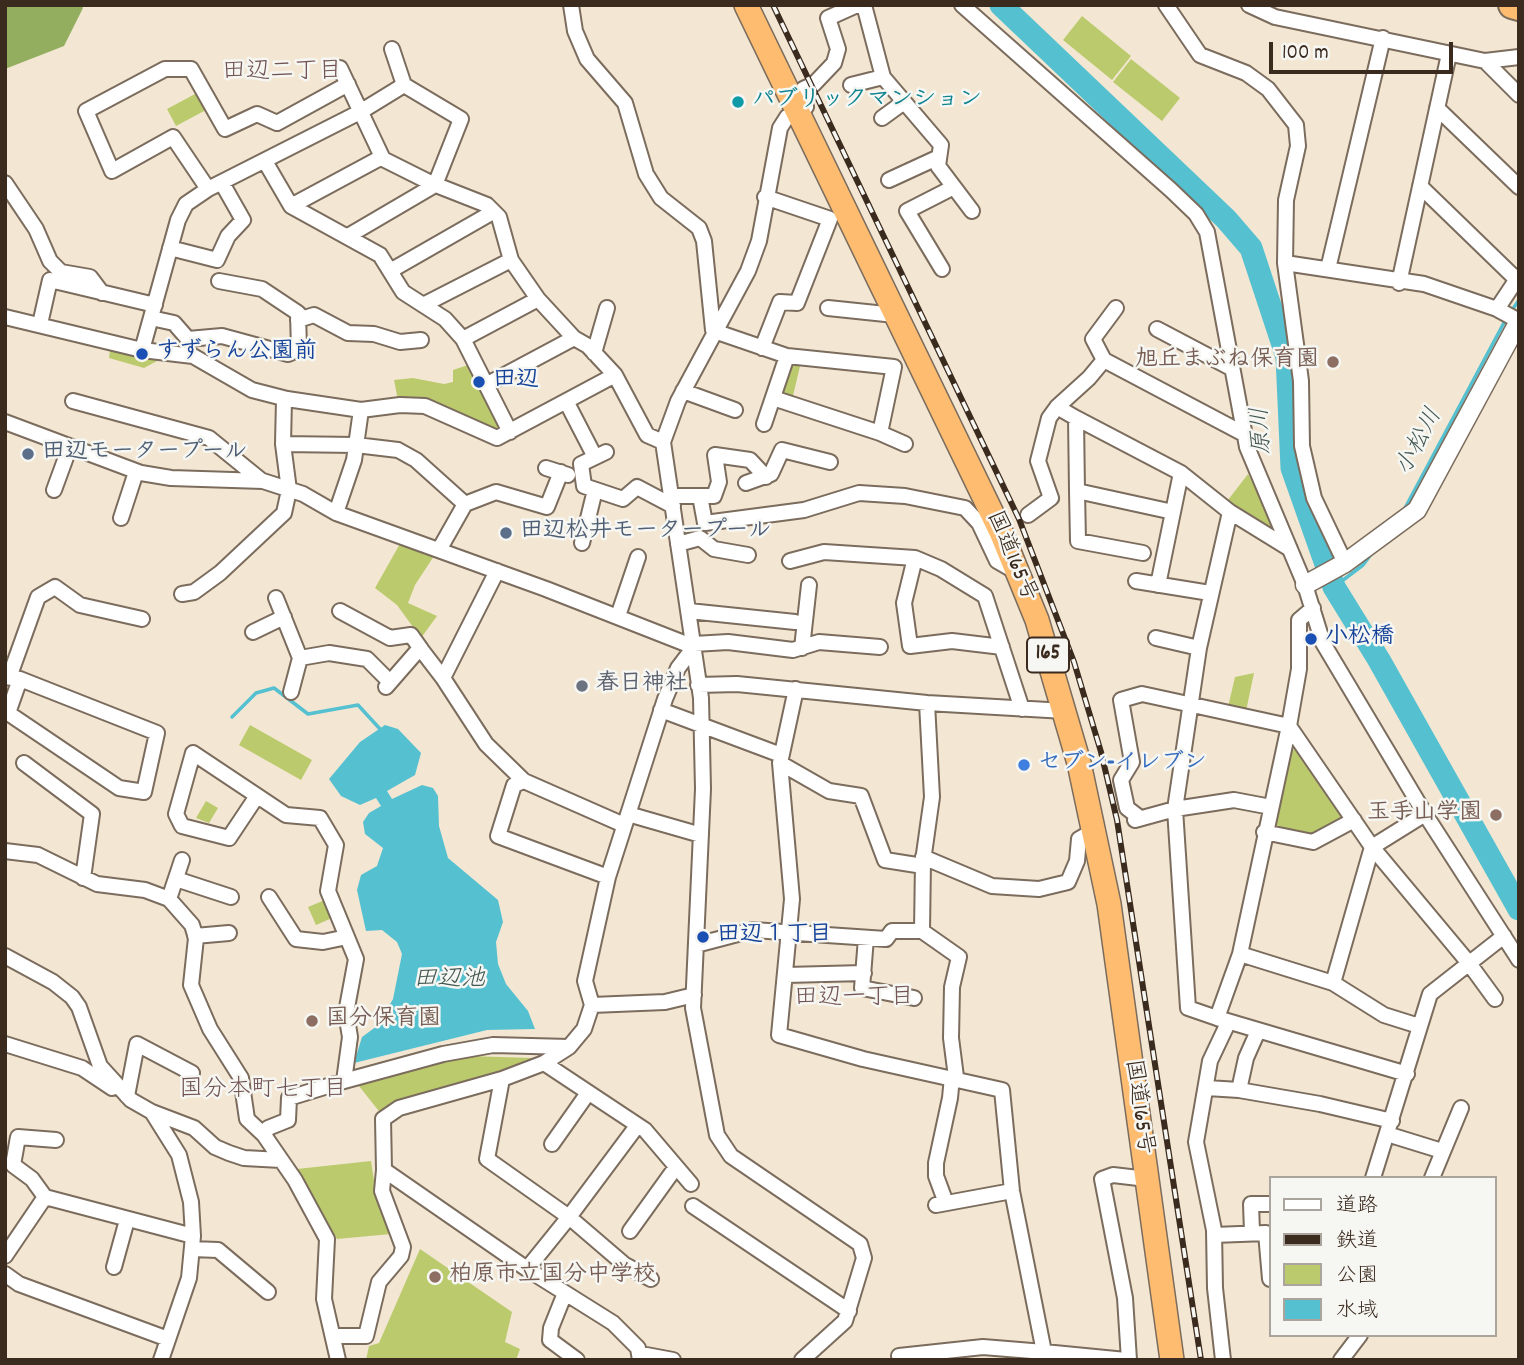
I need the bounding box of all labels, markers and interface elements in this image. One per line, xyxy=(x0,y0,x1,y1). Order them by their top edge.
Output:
scale bar xyxy=(1272,28,1456,72)
text: 100 m xyxy=(1282,39,1329,69)
district label: 田辺二丁目 xyxy=(222,60,342,88)
place label: パブリックマンション xyxy=(752,88,982,116)
marker: パブリックマンション xyxy=(730,94,746,110)
place label: すずらん公園前 xyxy=(156,340,317,368)
marker: すずらん公園前 xyxy=(134,346,150,362)
place label: 旭丘まぶね保育園 xyxy=(1135,348,1319,376)
marker: 旭丘まぶね保育園 xyxy=(1325,354,1341,370)
place label: 田辺 xyxy=(493,368,539,396)
marker: 田辺 xyxy=(471,374,487,390)
water label: 小松川 xyxy=(1391,404,1451,482)
water label: 原川 xyxy=(1248,406,1280,456)
place label: 田辺モータープール xyxy=(42,440,248,468)
marker: 田辺モータープール xyxy=(20,446,36,462)
street label: 国道165号 xyxy=(979,507,1041,607)
place label: 田辺松井モータープール xyxy=(520,519,772,547)
marker: 田辺松井モータープール xyxy=(498,525,514,541)
place label: 小松橋 xyxy=(1325,625,1394,653)
marker: 小松橋 xyxy=(1303,631,1319,647)
road number: 165 xyxy=(1027,638,1069,672)
place label: 春日神社 xyxy=(596,672,688,700)
marker: 春日神社 xyxy=(574,678,590,694)
place label: セブン-イレブン xyxy=(1038,751,1207,779)
marker: セブン-イレブン xyxy=(1016,757,1032,773)
place label: 玉手山学園 xyxy=(1367,801,1482,829)
marker: 玉手山学園 xyxy=(1488,807,1504,823)
place label: 田辺１丁目 xyxy=(717,923,832,951)
marker: 田辺１丁目 xyxy=(695,929,711,945)
water label: 田辺池 xyxy=(413,968,485,996)
district label: 田辺一丁目 xyxy=(794,986,914,1014)
place label: 国分保育園 xyxy=(326,1007,441,1035)
marker: 国分保育園 xyxy=(304,1013,320,1029)
street label: 国道165号 xyxy=(1117,1058,1157,1156)
district label: 国分本町七丁目 xyxy=(179,1078,347,1106)
legend xyxy=(1268,1176,1496,1337)
text: 道路 xyxy=(1336,1192,1378,1222)
text: 鉄道 xyxy=(1336,1227,1378,1257)
text: 公園 xyxy=(1336,1262,1378,1292)
place label: 柏原市立国分中学校 xyxy=(449,1263,656,1291)
marker: 柏原市立国分中学校 xyxy=(427,1269,443,1285)
text: 水域 xyxy=(1336,1297,1378,1327)

